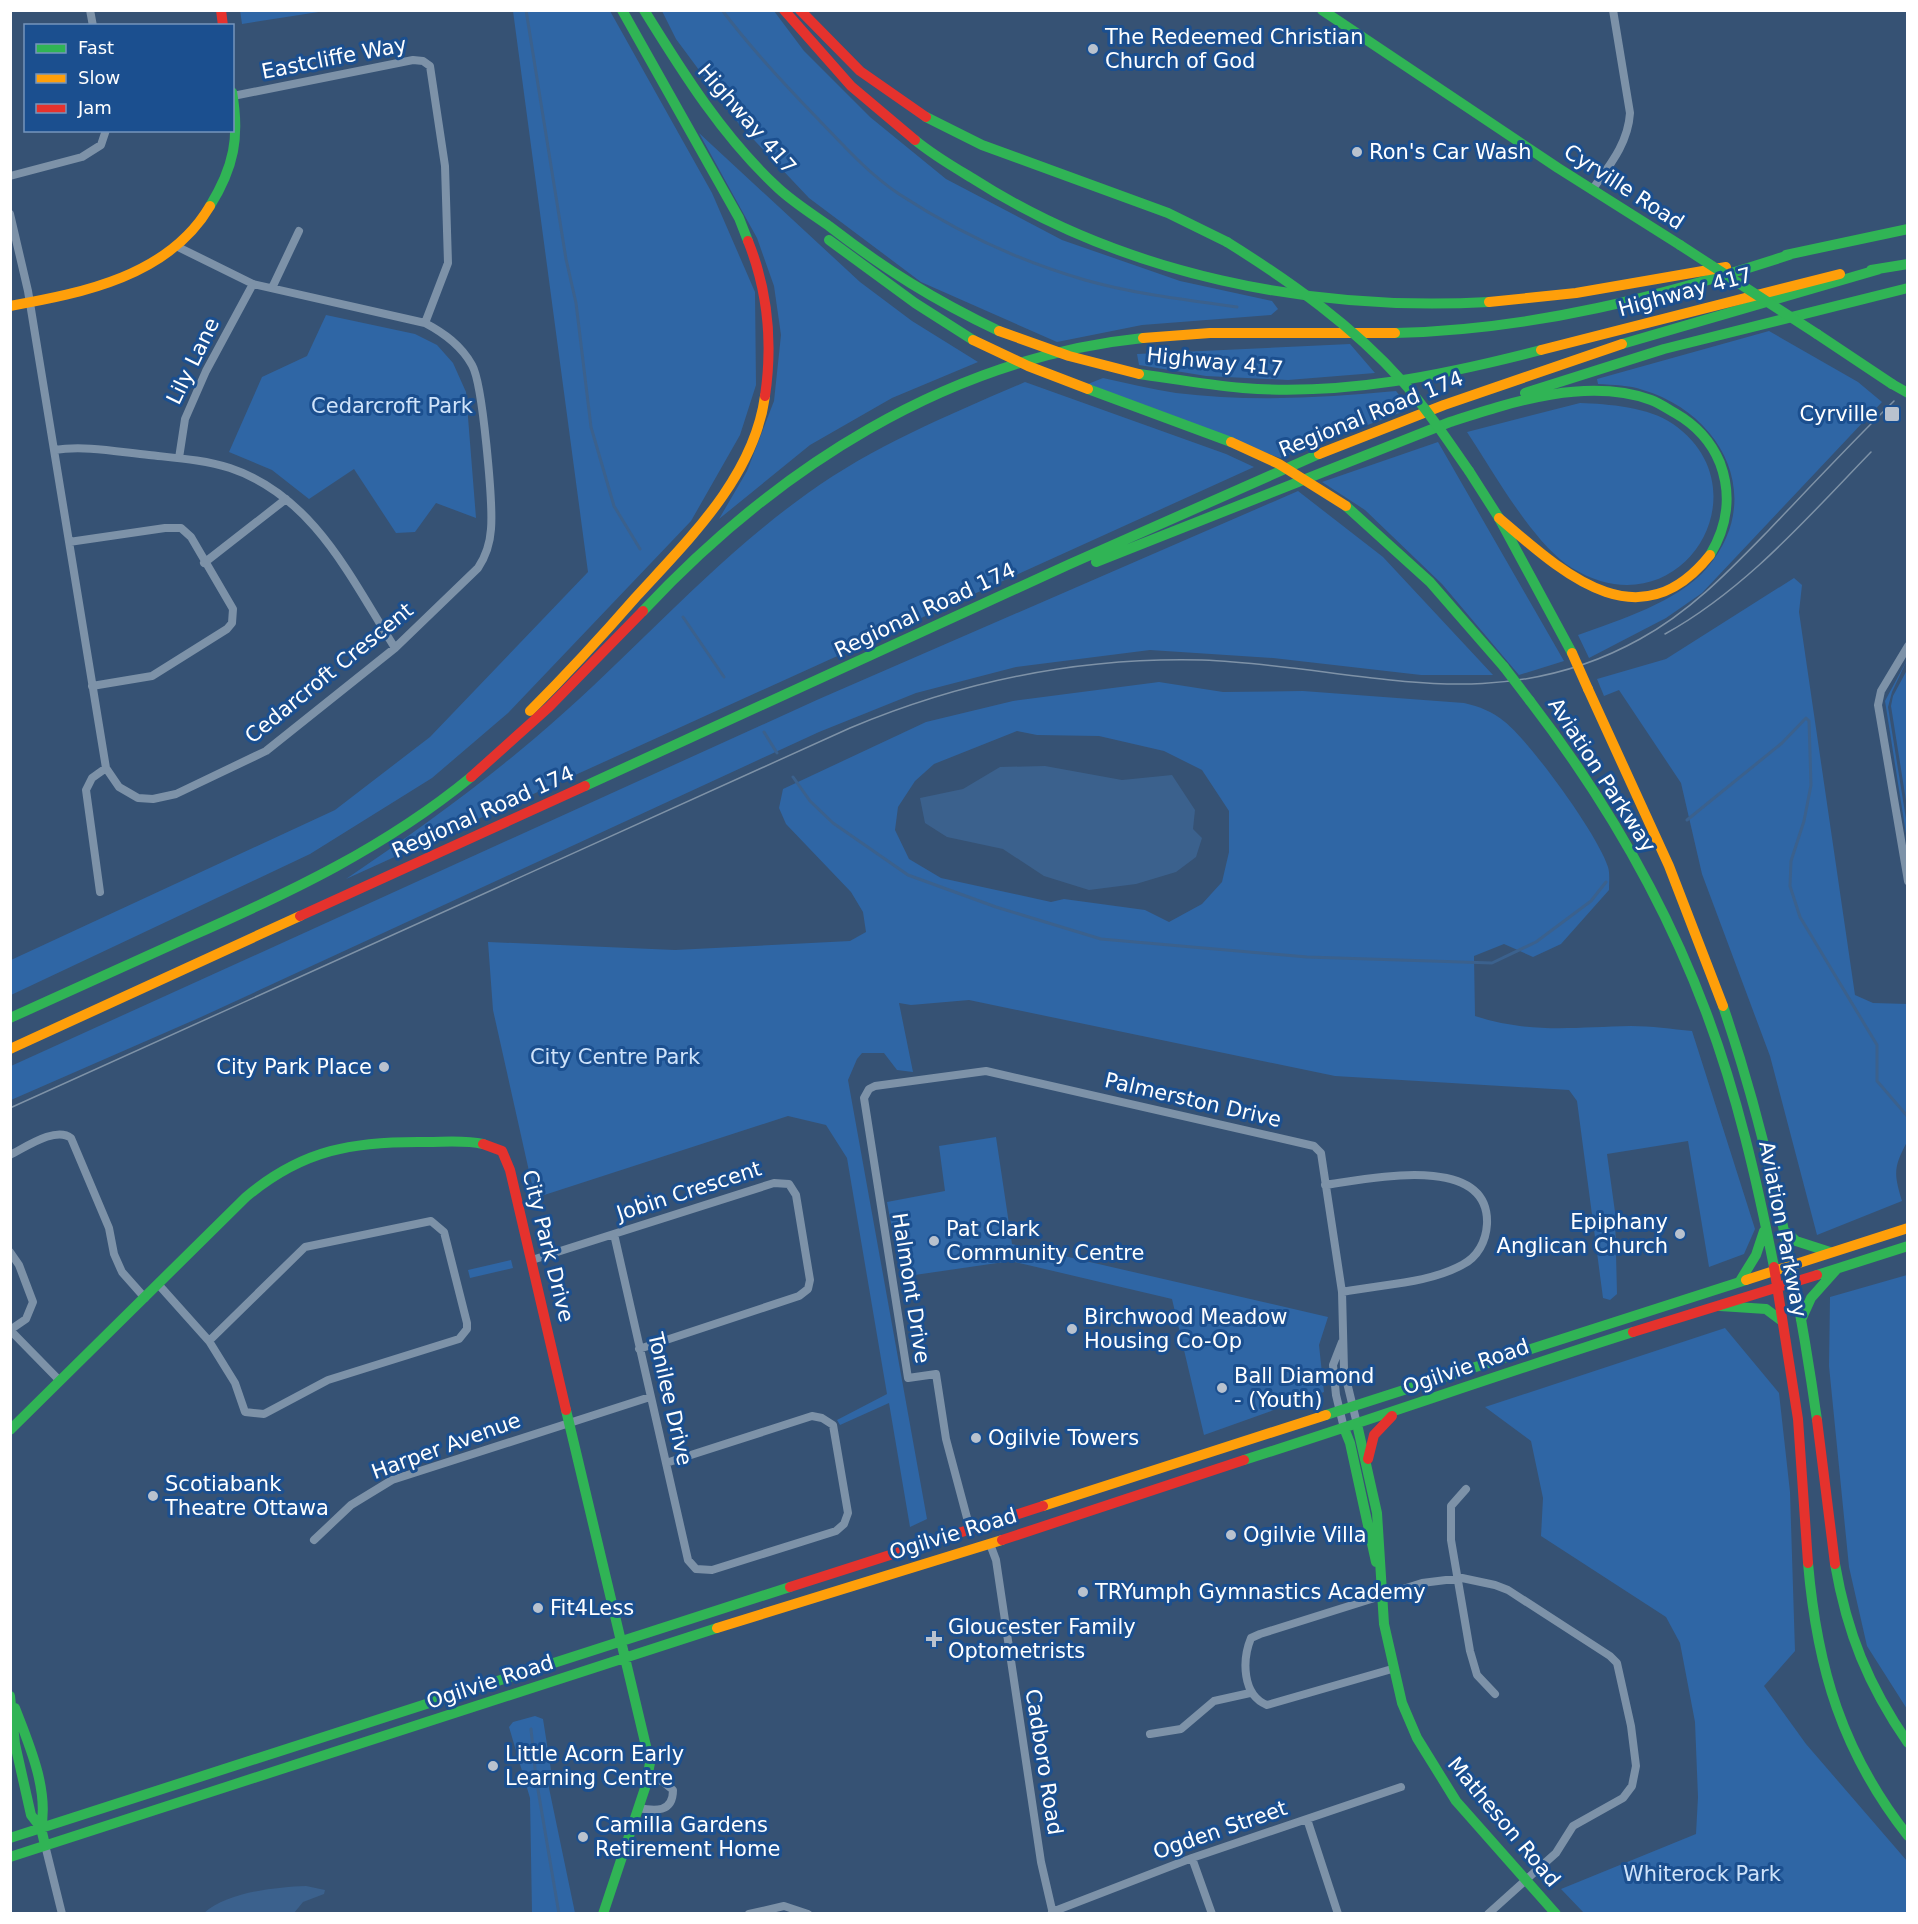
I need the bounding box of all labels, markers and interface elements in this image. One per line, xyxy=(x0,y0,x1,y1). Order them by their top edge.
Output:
legend xyxy=(24,24,234,132)
place label: The Redeemed Christian Church of God xyxy=(1104,25,1363,73)
street label: Eastcliffe Way xyxy=(259,32,409,84)
text: Fast xyxy=(78,37,114,58)
marker: The Redeemed Christian Church of God xyxy=(1086,42,1100,56)
street label: Highway 417 xyxy=(693,59,801,179)
text: Slow xyxy=(78,67,120,88)
text: Jam xyxy=(77,97,112,118)
street label: Cyrville Road xyxy=(1560,139,1688,235)
place label: Ron's Car Wash xyxy=(1369,140,1532,164)
marker: Ron's Car Wash xyxy=(1350,145,1364,159)
street label: Highway 417 xyxy=(1615,263,1755,321)
street label: Lily Lane xyxy=(162,314,224,408)
street label: Highway 417 xyxy=(1145,343,1285,381)
street label: Regional Road 174 xyxy=(1275,366,1467,462)
park label: Cedarcroft Park xyxy=(311,394,474,418)
place label: Cyrville xyxy=(1799,402,1878,426)
marker: Cyrville xyxy=(1883,405,1901,423)
street label: Regional Road 174 xyxy=(831,558,1019,662)
street label: Cedarcroft Crescent xyxy=(240,598,418,748)
street label: Aviation Parkway xyxy=(1543,693,1661,857)
street label: Regional Road 174 xyxy=(388,761,578,863)
park label: City Centre Park xyxy=(530,1045,701,1069)
place label: City Park Place xyxy=(216,1055,372,1079)
marker: City Park Place xyxy=(377,1060,391,1074)
street label: Palmerston Drive xyxy=(1102,1068,1284,1132)
street label: Aviation Parkway xyxy=(1754,1139,1812,1319)
street label: Jobin Crescent xyxy=(612,1156,764,1226)
street label: City Park Drive xyxy=(517,1167,579,1325)
place label: Epiphany Anglican Church xyxy=(1497,1210,1668,1258)
street label: Halmont Drive xyxy=(887,1211,935,1365)
place label: Pat Clark Community Centre xyxy=(946,1217,1144,1265)
marker: Epiphany Anglican Church xyxy=(1673,1227,1687,1241)
marker: Pat Clark Community Centre xyxy=(927,1234,941,1248)
place label: Birchwood Meadow Housing Co-Op xyxy=(1084,1305,1287,1353)
marker: Birchwood Meadow Housing Co-Op xyxy=(1065,1322,1079,1336)
street label: Tonilee Drive xyxy=(643,1329,697,1468)
street label: Ogilvie Road xyxy=(1400,1334,1532,1400)
place label: Ball Diamond - (Youth) xyxy=(1234,1364,1374,1412)
marker: Ball Diamond - (Youth) xyxy=(1215,1381,1229,1395)
street label: Harper Avenue xyxy=(368,1408,524,1484)
place label: Ogilvie Towers xyxy=(988,1426,1139,1450)
marker: Ogilvie Towers xyxy=(969,1431,983,1445)
place label: Scotiabank Theatre Ottawa xyxy=(164,1472,329,1520)
marker: Scotiabank Theatre Ottawa xyxy=(146,1489,160,1503)
street label: Ogilvie Road xyxy=(886,1503,1020,1565)
place label: Ogilvie Villa xyxy=(1243,1523,1367,1547)
marker: Ogilvie Villa xyxy=(1224,1528,1238,1542)
place label: TRYumph Gymnastics Academy xyxy=(1094,1580,1426,1604)
marker: TRYumph Gymnastics Academy xyxy=(1076,1585,1090,1599)
place label: Fit4Less xyxy=(550,1596,634,1620)
marker: Fit4Less xyxy=(531,1601,545,1615)
place label: Gloucester Family Optometrists xyxy=(948,1615,1136,1663)
marker: Gloucester Family Optometrists xyxy=(925,1630,943,1648)
street label: Ogilvie Road xyxy=(423,1650,557,1714)
street label: Cadboro Road xyxy=(1021,1687,1067,1837)
place label: Little Acorn Early Learning Centre xyxy=(505,1742,684,1790)
street label: Matheson Road xyxy=(1443,1752,1565,1892)
marker: Little Acorn Early Learning Centre xyxy=(486,1759,500,1773)
street label: Ogden Street xyxy=(1150,1796,1290,1864)
place label: Camilla Gardens Retirement Home xyxy=(595,1813,780,1861)
marker: Camilla Gardens Retirement Home xyxy=(576,1830,590,1844)
park label: Whiterock Park xyxy=(1623,1862,1782,1886)

